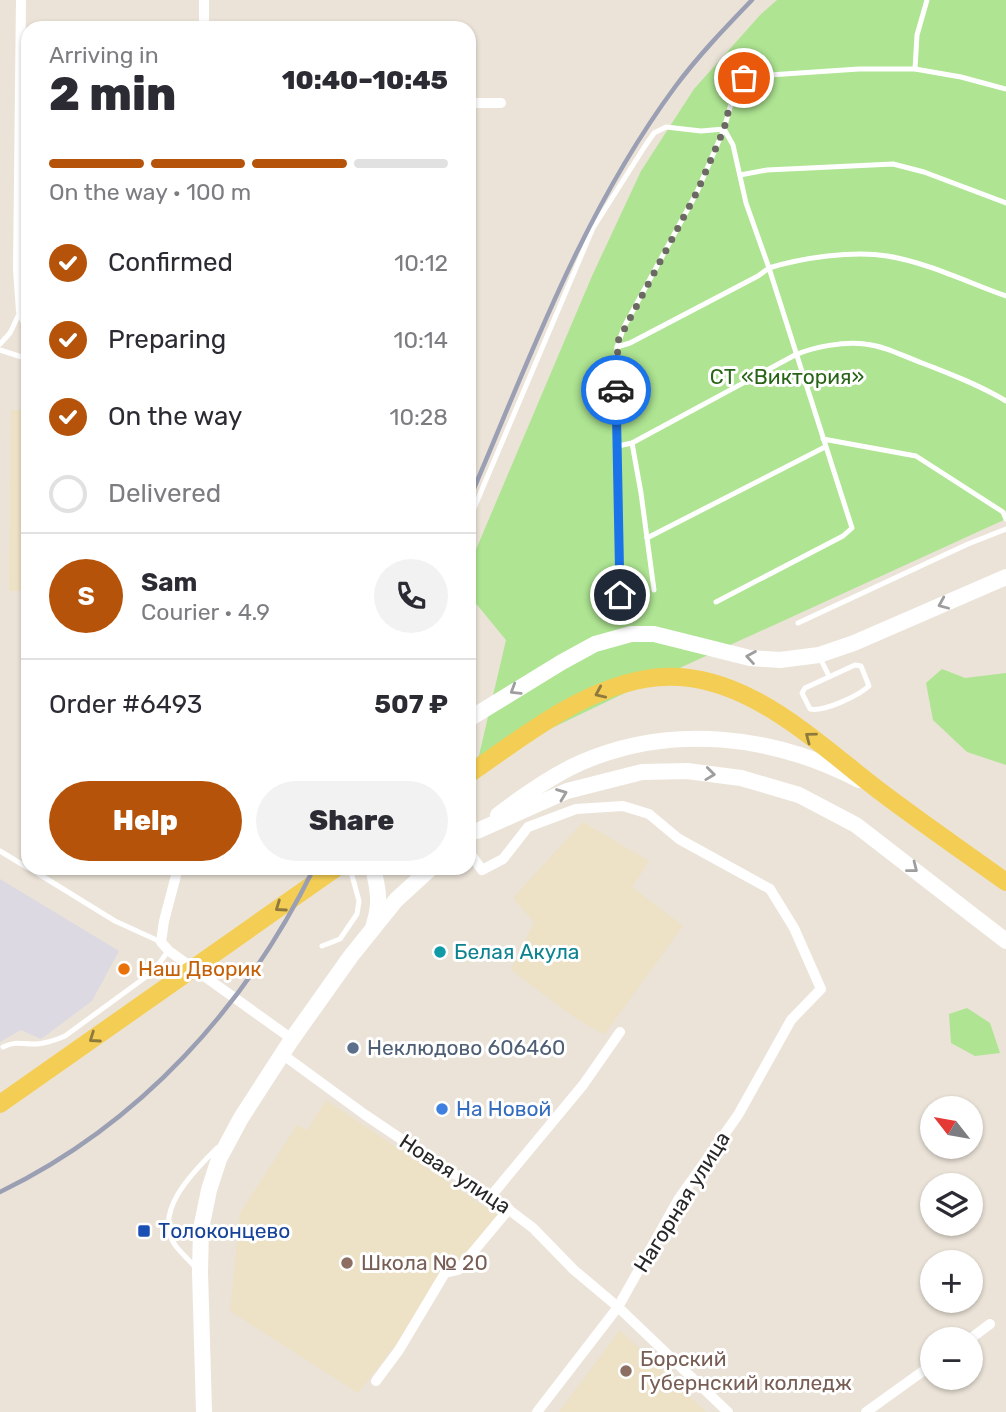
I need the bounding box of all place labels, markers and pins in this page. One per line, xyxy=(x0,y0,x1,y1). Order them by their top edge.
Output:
pin xyxy=(714,48,774,108)
pin xyxy=(590,565,650,625)
place label: Белая Акула xyxy=(454,939,579,964)
marker: Белая Акула xyxy=(432,944,448,960)
place label: Наш Дворик xyxy=(138,956,262,981)
marker: Наш Дворик xyxy=(116,961,132,977)
place label: Неклюдово 606460 xyxy=(367,1035,565,1060)
marker: Неклюдово 606460 xyxy=(345,1040,361,1056)
place label: На Новой xyxy=(456,1096,551,1121)
marker: На Новой xyxy=(434,1101,450,1117)
place label: Толоконцево xyxy=(158,1218,290,1243)
marker: Толоконцево xyxy=(136,1223,152,1239)
place label: Школа № 20 xyxy=(361,1250,488,1275)
marker: Школа № 20 xyxy=(339,1255,355,1271)
place label: Борский Губернский колледж xyxy=(640,1346,852,1395)
marker: Борский Губернский колледж xyxy=(618,1363,634,1379)

